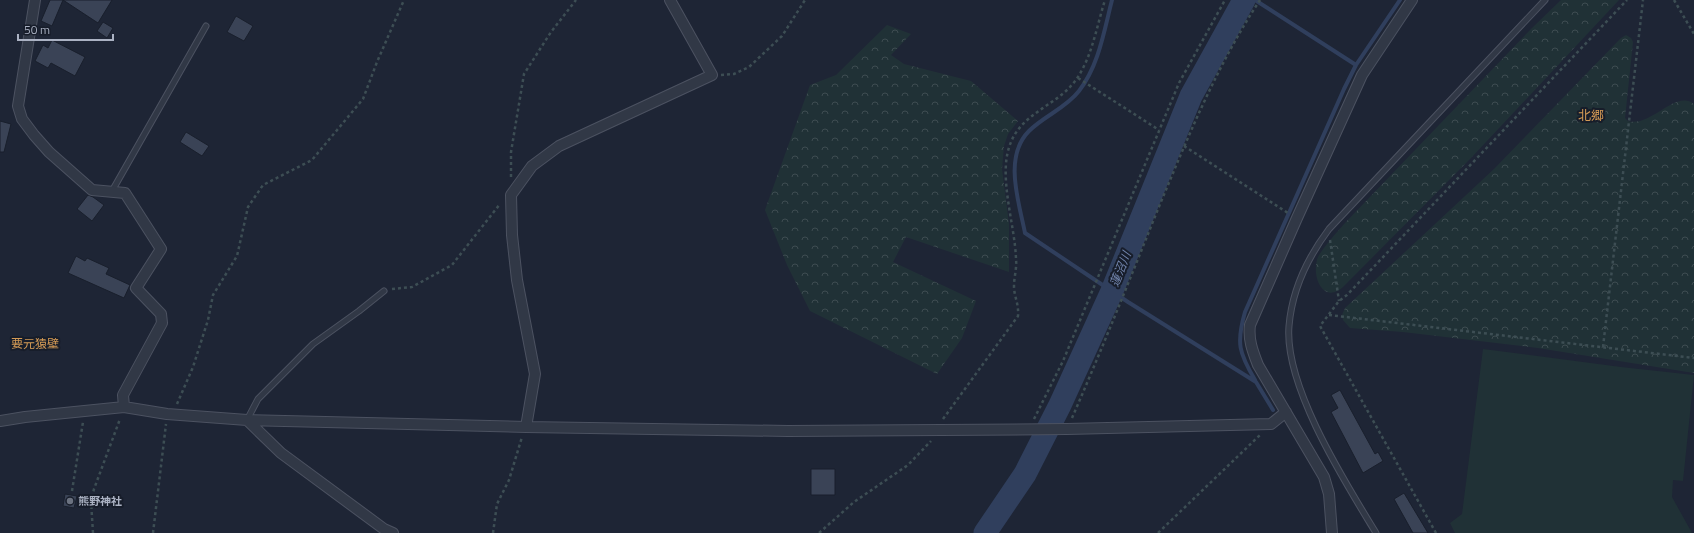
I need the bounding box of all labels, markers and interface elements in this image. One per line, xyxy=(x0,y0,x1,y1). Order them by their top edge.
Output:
scale bar xyxy=(18,16,113,42)
text: 50 m xyxy=(24,20,50,39)
district label: 北郷 xyxy=(1578,105,1604,125)
water label: 蓮沼川 xyxy=(1104,247,1136,289)
district label: 要元猿壁 xyxy=(11,334,59,353)
place label: 熊野神社 xyxy=(78,493,122,509)
marker: 熊野神社 xyxy=(65,496,75,506)

